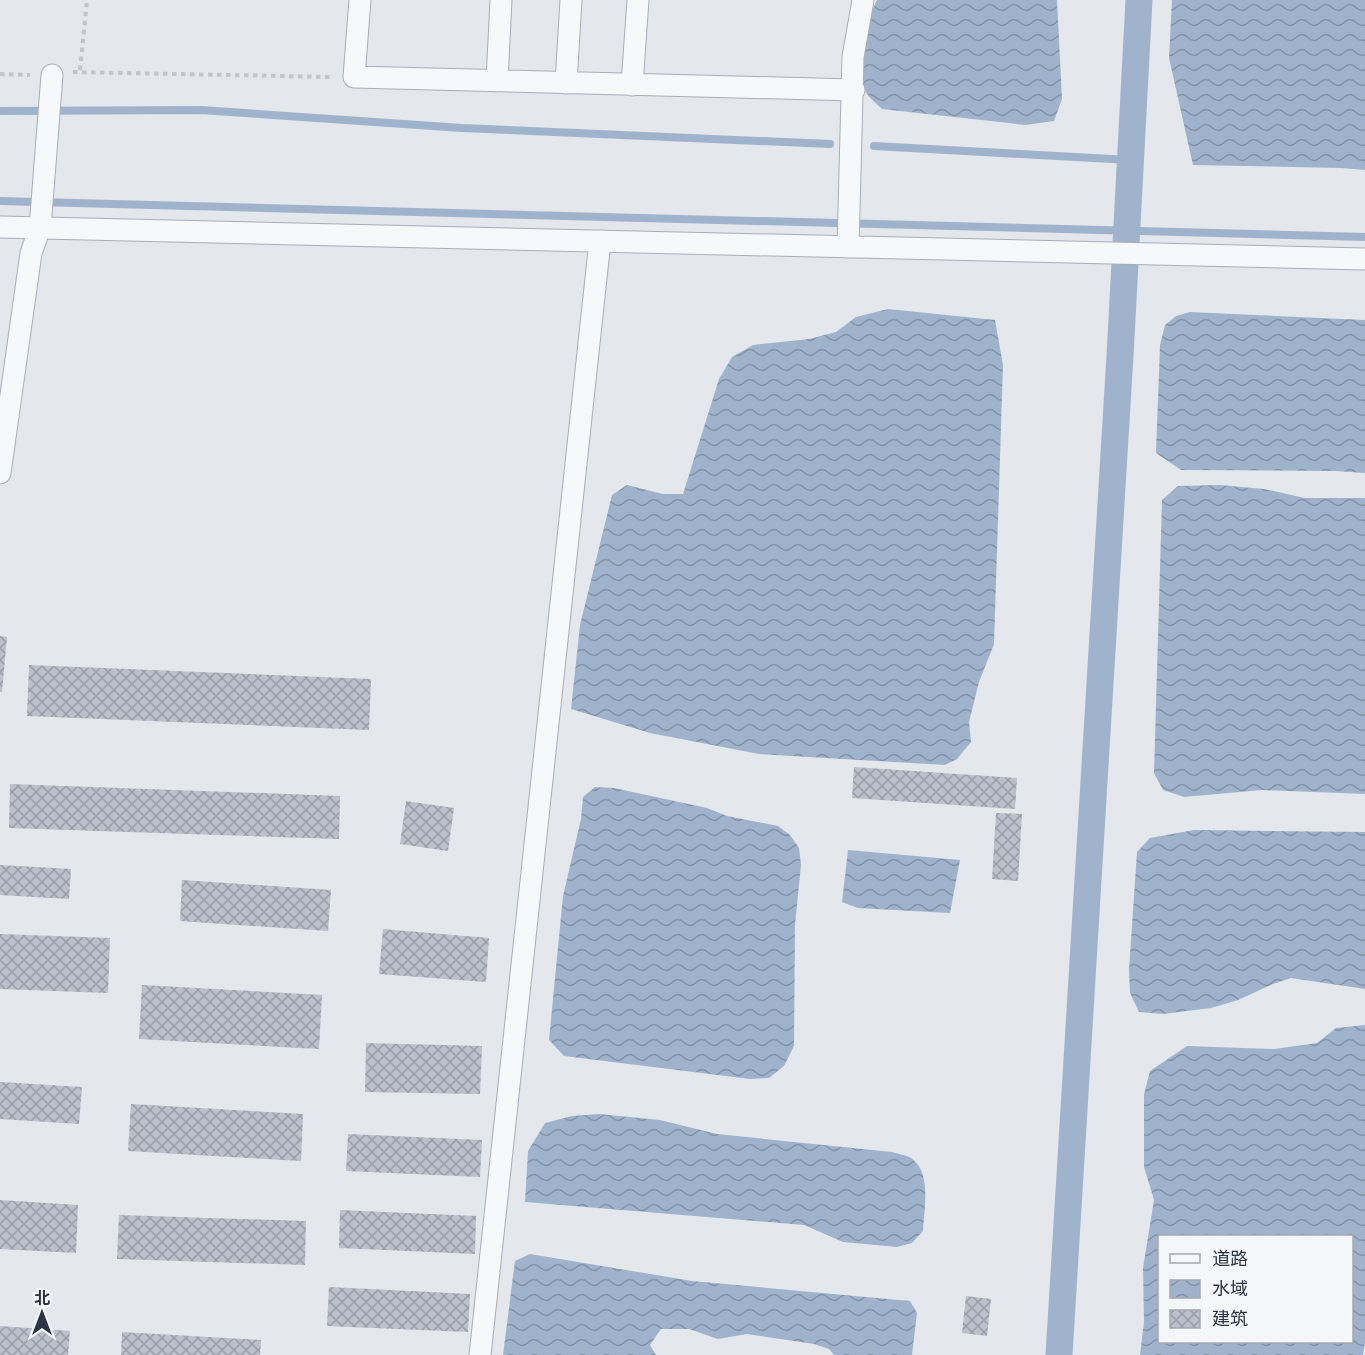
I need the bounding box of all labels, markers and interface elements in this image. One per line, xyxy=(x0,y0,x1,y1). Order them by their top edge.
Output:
legend xyxy=(1158,1235,1353,1343)
text: 道路 xyxy=(1212,1247,1248,1270)
text: 水域 xyxy=(1212,1277,1248,1300)
north arrow xyxy=(12,1283,72,1343)
text: 北 xyxy=(34,1288,50,1308)
text: 建筑 xyxy=(1212,1307,1248,1330)

